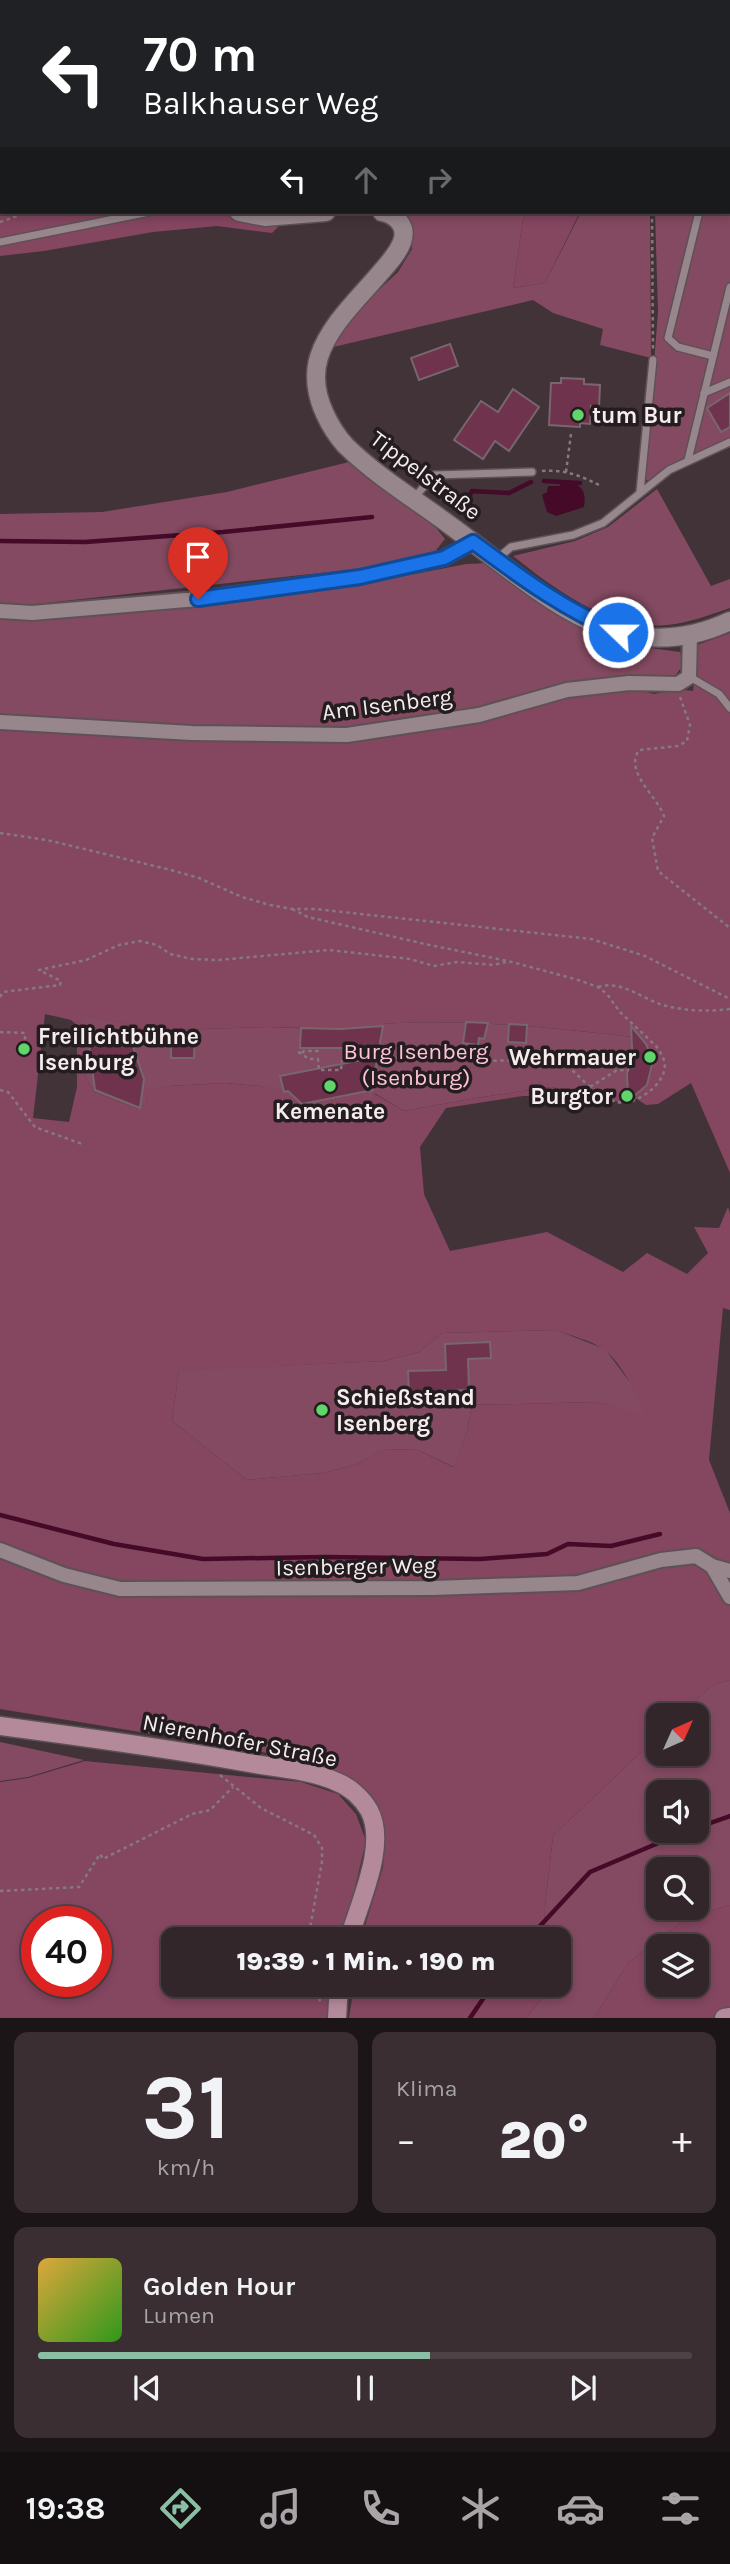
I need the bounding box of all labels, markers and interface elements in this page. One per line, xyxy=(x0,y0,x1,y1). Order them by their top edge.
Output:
text: 70 m xyxy=(143,26,257,83)
icon: left xyxy=(28,28,119,119)
text: Balkhauser Weg xyxy=(143,85,378,122)
icon: left xyxy=(274,161,312,199)
icon: ahead xyxy=(347,161,385,199)
icon: right xyxy=(420,161,458,199)
place label: tum Bur xyxy=(592,402,682,429)
marker: tum Bur xyxy=(570,407,586,423)
street label: Tippelstraße xyxy=(365,425,486,526)
pin xyxy=(168,527,228,599)
icon: arrive xyxy=(179,538,217,576)
position arrow xyxy=(581,595,655,669)
street label: Am Isenberg xyxy=(321,683,454,726)
place label: Freilichtbühne Isenburg xyxy=(38,1023,199,1076)
park label: Burg Isenberg (Isenburg) xyxy=(343,1038,489,1091)
marker: Freilichtbühne Isenburg xyxy=(16,1041,32,1057)
place label: Wehrmauer xyxy=(509,1044,636,1071)
marker: Wehrmauer xyxy=(642,1049,658,1065)
marker: Kemenate xyxy=(322,1078,338,1094)
place label: Burgtor xyxy=(530,1083,613,1110)
marker: Burgtor xyxy=(619,1088,635,1104)
place label: Kemenate xyxy=(275,1098,385,1125)
place label: Schießstand Isenberg xyxy=(336,1384,475,1437)
marker: Schießstand Isenberg xyxy=(314,1402,330,1418)
street label: Isenberger Weg xyxy=(275,1552,437,1581)
north arrow xyxy=(646,1703,709,1766)
map controls xyxy=(646,1703,709,1997)
street label: Nierenhofer Straße xyxy=(140,1708,340,1773)
button: sound xyxy=(646,1780,709,1843)
button: search xyxy=(646,1857,709,1920)
speed limit sign: 40 xyxy=(21,1906,112,1997)
button: layers xyxy=(646,1934,709,1997)
text: 19:39 · 1 Min. · 190 m xyxy=(236,1946,496,1977)
text: 31 xyxy=(141,2055,231,2161)
text: Klima xyxy=(396,2075,457,2102)
text: 20° xyxy=(499,2110,589,2171)
text: − xyxy=(396,2118,416,2163)
text: + xyxy=(672,2118,692,2163)
text: km/h xyxy=(157,2154,215,2181)
text: Golden Hour xyxy=(143,2271,295,2302)
text: Lumen xyxy=(143,2302,215,2329)
icon: previous xyxy=(128,2369,166,2407)
icon: pause xyxy=(346,2369,384,2407)
icon: next xyxy=(564,2369,602,2407)
icon: directions xyxy=(156,2484,205,2533)
icon: music xyxy=(256,2484,305,2533)
icon: phone xyxy=(356,2484,405,2533)
icon: climate xyxy=(456,2484,505,2533)
icon: car xyxy=(556,2484,605,2533)
icon: filters xyxy=(656,2484,705,2533)
text: 19:38 xyxy=(25,2490,106,2527)

